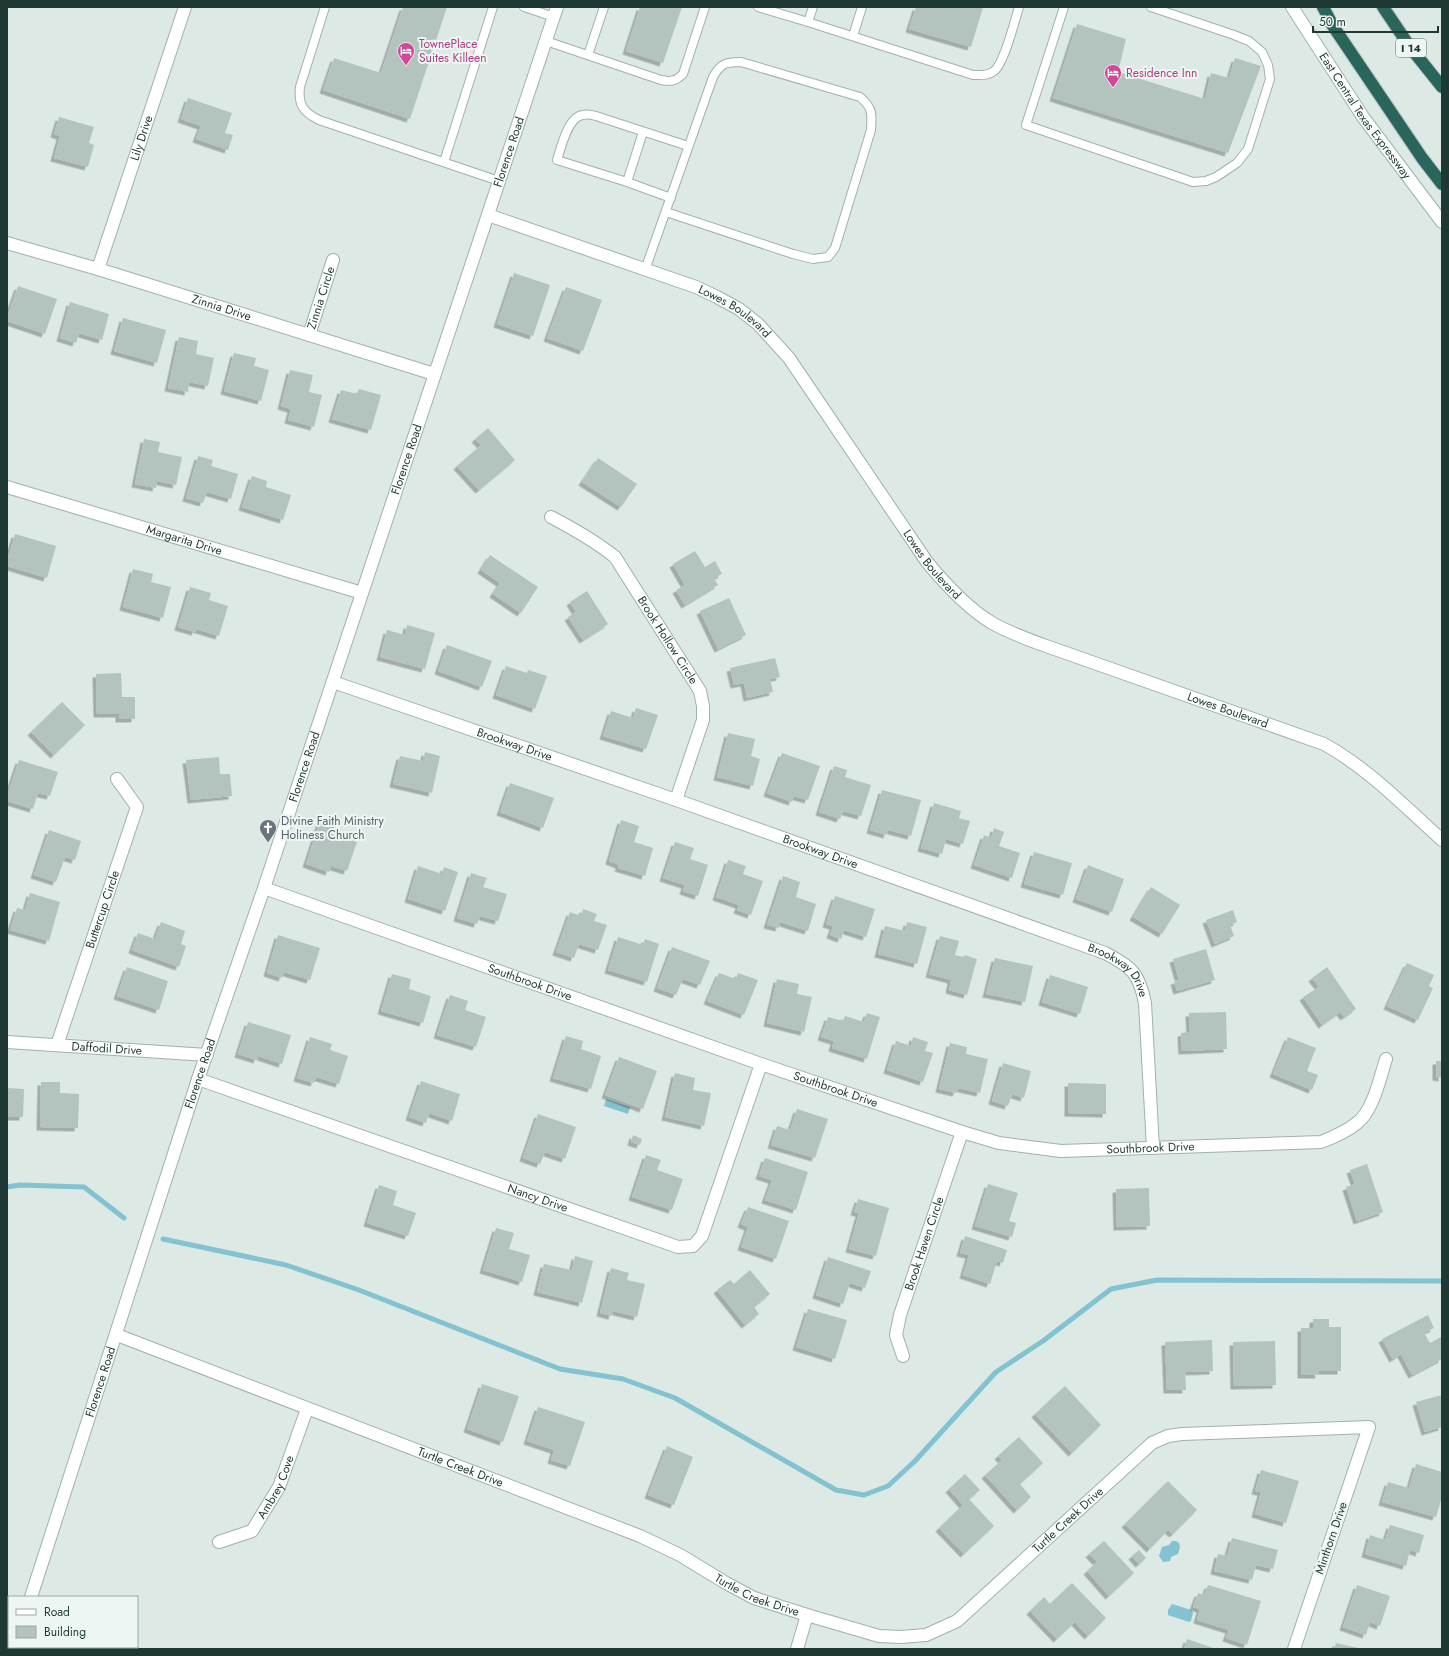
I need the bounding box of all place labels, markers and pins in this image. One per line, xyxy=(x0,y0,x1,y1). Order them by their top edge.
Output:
place label: TownePlace Suites Killeen xyxy=(419,35,487,67)
hotel icon: TownePlace Suites Killeen xyxy=(396,41,416,66)
hotel icon: Residence Inn xyxy=(1103,63,1123,88)
place label: Residence Inn xyxy=(1126,64,1197,82)
place label: Divine Faith Ministry Holiness Church xyxy=(281,812,385,844)
church icon: Divine Faith Ministry Holiness Church xyxy=(258,818,278,843)

